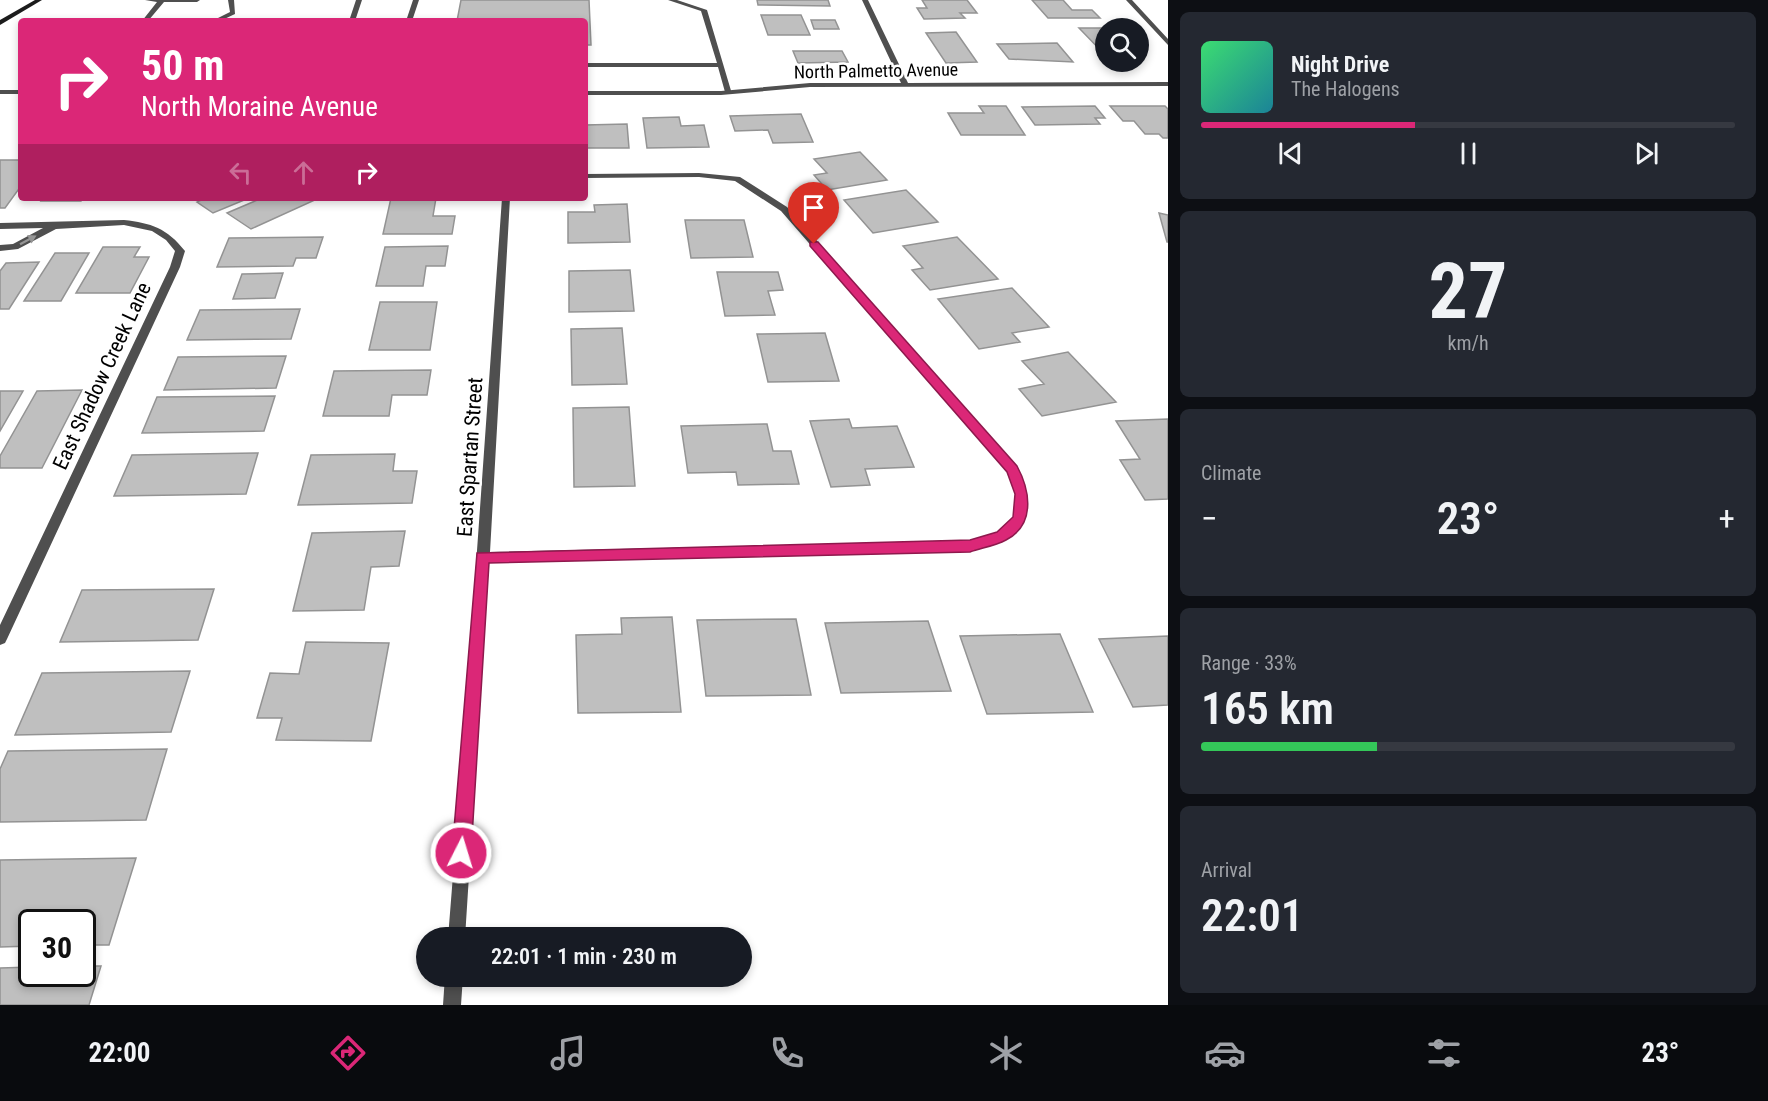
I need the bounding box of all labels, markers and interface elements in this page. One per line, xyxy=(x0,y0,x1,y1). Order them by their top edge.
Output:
map controls xyxy=(1095,18,1149,72)
button: search xyxy=(1095,18,1149,72)
text: 50 m xyxy=(141,41,224,90)
icon: right xyxy=(42,42,120,120)
text: Night Drive xyxy=(1291,52,1389,77)
street label: North Palmetto Avenue xyxy=(794,59,958,82)
text: The Halogens xyxy=(1291,77,1400,101)
text: North Moraine Avenue xyxy=(141,91,378,123)
icon: previous xyxy=(1274,137,1307,170)
icon: pause xyxy=(1452,137,1485,170)
icon: next xyxy=(1630,137,1663,170)
icon: left xyxy=(224,156,257,189)
icon: ahead xyxy=(287,156,320,189)
icon: right xyxy=(350,156,383,189)
pin xyxy=(788,182,839,244)
icon: arrive xyxy=(797,191,830,224)
one-way arrow xyxy=(20,235,37,245)
text: 27 xyxy=(1429,246,1507,337)
street label: East Shadow Creek Lane xyxy=(48,278,156,473)
text: km/h xyxy=(1447,331,1489,355)
street label: East Spartan Street xyxy=(452,376,488,538)
text: Climate xyxy=(1201,461,1261,485)
text: 23° xyxy=(1437,492,1499,545)
text: − xyxy=(1201,499,1218,538)
text: + xyxy=(1719,499,1735,538)
text: Range · 33% xyxy=(1201,651,1297,675)
text: 165 km xyxy=(1201,682,1334,735)
position arrow xyxy=(429,821,493,885)
text: Arrival xyxy=(1201,858,1252,882)
text: 22:01 xyxy=(1201,889,1303,942)
speed limit sign: 30 xyxy=(18,909,96,987)
text: 22:01 · 1 min · 230 m xyxy=(491,944,677,969)
icon: directions xyxy=(327,1032,369,1074)
icon: music xyxy=(547,1032,589,1074)
icon: phone xyxy=(766,1032,808,1074)
icon: climate xyxy=(985,1032,1027,1074)
icon: car xyxy=(1204,1032,1246,1074)
icon: filters xyxy=(1423,1032,1465,1074)
text: 22:00 xyxy=(89,1037,150,1069)
text: 23° xyxy=(1642,1037,1679,1069)

